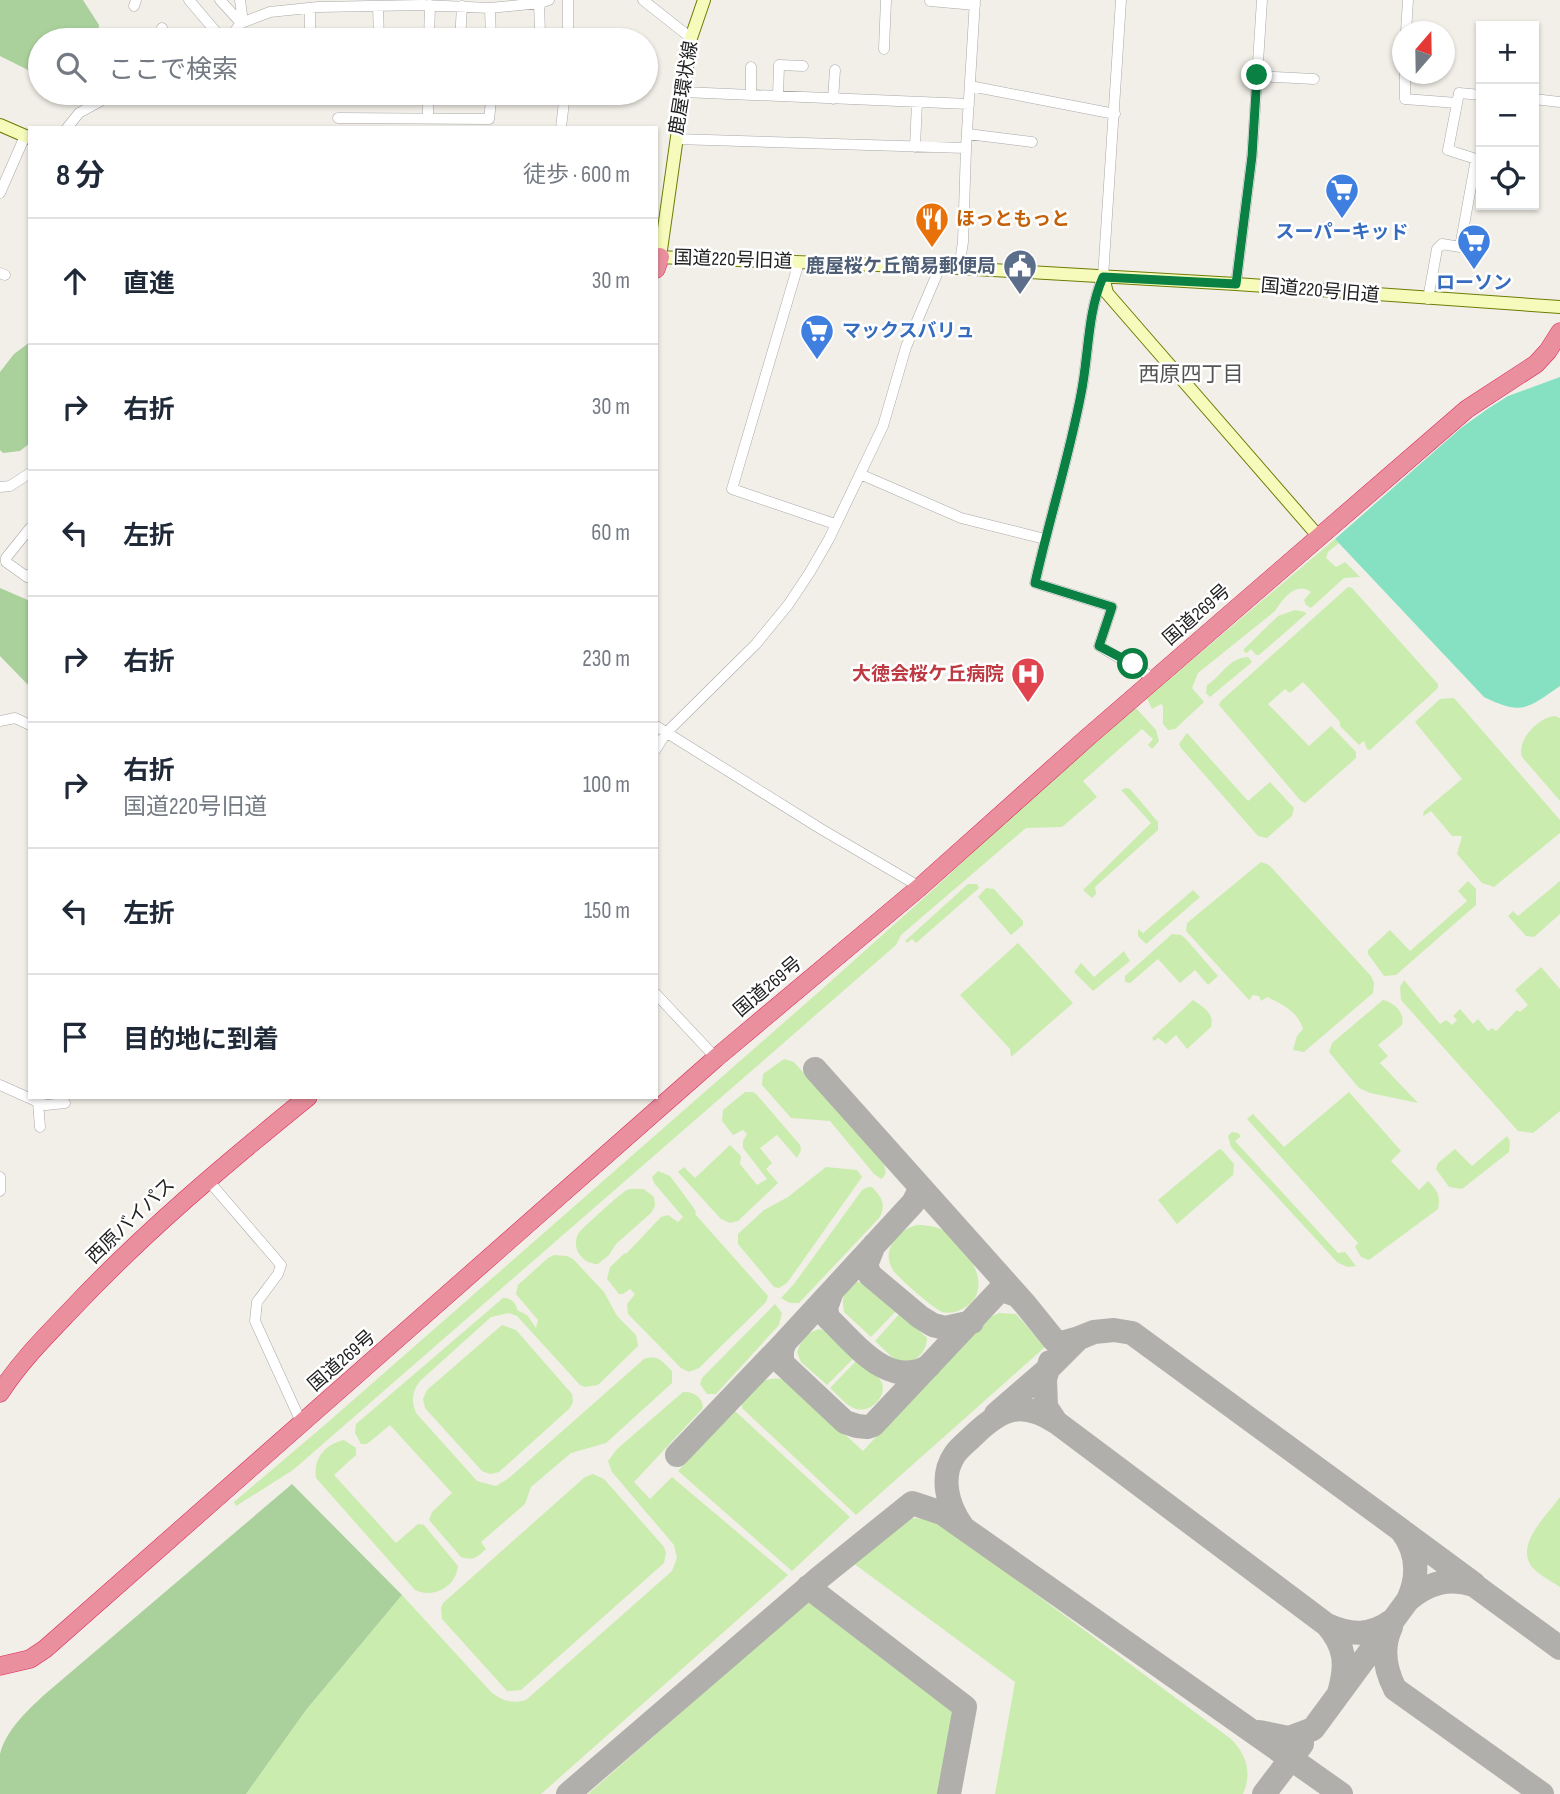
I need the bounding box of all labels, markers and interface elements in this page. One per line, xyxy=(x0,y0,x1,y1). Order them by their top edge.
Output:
north arrow xyxy=(1392,21,1455,84)
map controls xyxy=(1476,21,1539,210)
button: + xyxy=(1476,21,1539,84)
search box xyxy=(28,28,658,105)
street label: 鹿屋環状線 xyxy=(665,39,703,137)
icon: search xyxy=(52,48,90,86)
text: ここで検索 xyxy=(108,55,238,86)
route end xyxy=(1241,59,1272,90)
button: − xyxy=(1476,84,1539,147)
button: locate xyxy=(1476,147,1539,210)
text: 8 分 xyxy=(56,158,105,194)
text: 徒歩 · 600 m xyxy=(523,161,630,189)
supermarket icon: スーパーキッド xyxy=(1323,171,1361,220)
restaurant icon: ほっともっと xyxy=(913,200,951,249)
place label: ほっともっと xyxy=(956,208,1070,231)
place label: スーパーキッド xyxy=(1276,221,1408,244)
supermarket icon: ローソン xyxy=(1455,222,1493,271)
street label: 国道220号旧道 xyxy=(673,246,793,274)
public building icon: 鹿屋桜ケ丘簡易郵便局 xyxy=(1001,247,1039,296)
place label: 鹿屋桜ケ丘簡易郵便局 xyxy=(806,255,996,278)
icon: ahead xyxy=(56,262,94,300)
text: 30 m xyxy=(592,267,630,295)
text: 直進 xyxy=(123,269,175,300)
place label: ローソン xyxy=(1436,272,1512,295)
street label: 国道220号旧道 xyxy=(1260,274,1380,308)
supermarket icon: マックスバリュ xyxy=(798,312,836,361)
place label: マックスバリュ xyxy=(842,320,974,343)
district label: 西原四丁目 xyxy=(1139,362,1244,387)
icon: right xyxy=(56,388,94,426)
text: 30 m xyxy=(592,393,630,421)
text: 右折 xyxy=(123,395,175,426)
icon: left xyxy=(56,514,94,552)
text: 60 m xyxy=(591,519,630,547)
text: 左折 xyxy=(123,521,175,552)
street label: 国道269号 xyxy=(1159,580,1235,650)
icon: right xyxy=(56,640,94,678)
text: 230 m xyxy=(582,645,630,673)
text: 右折 xyxy=(123,647,175,678)
route start xyxy=(1117,648,1148,679)
hospital icon: 大徳会桜ケ丘病院 xyxy=(1009,655,1047,704)
place label: 大徳会桜ケ丘病院 xyxy=(852,663,1004,686)
text: 右折 xyxy=(123,756,175,787)
icon: right xyxy=(56,766,94,804)
text: 100 m xyxy=(583,771,630,799)
text: 国道220号旧道 xyxy=(123,793,267,821)
icon: left xyxy=(56,892,94,930)
text: 150 m xyxy=(584,897,630,925)
text: 左折 xyxy=(123,899,175,930)
street label: 国道269号 xyxy=(729,952,807,1022)
icon: arrive xyxy=(56,1018,94,1056)
text: 目的地に到着 xyxy=(123,1025,279,1056)
street label: 西原バイパス xyxy=(82,1173,180,1269)
street label: 国道269号 xyxy=(304,1326,380,1396)

